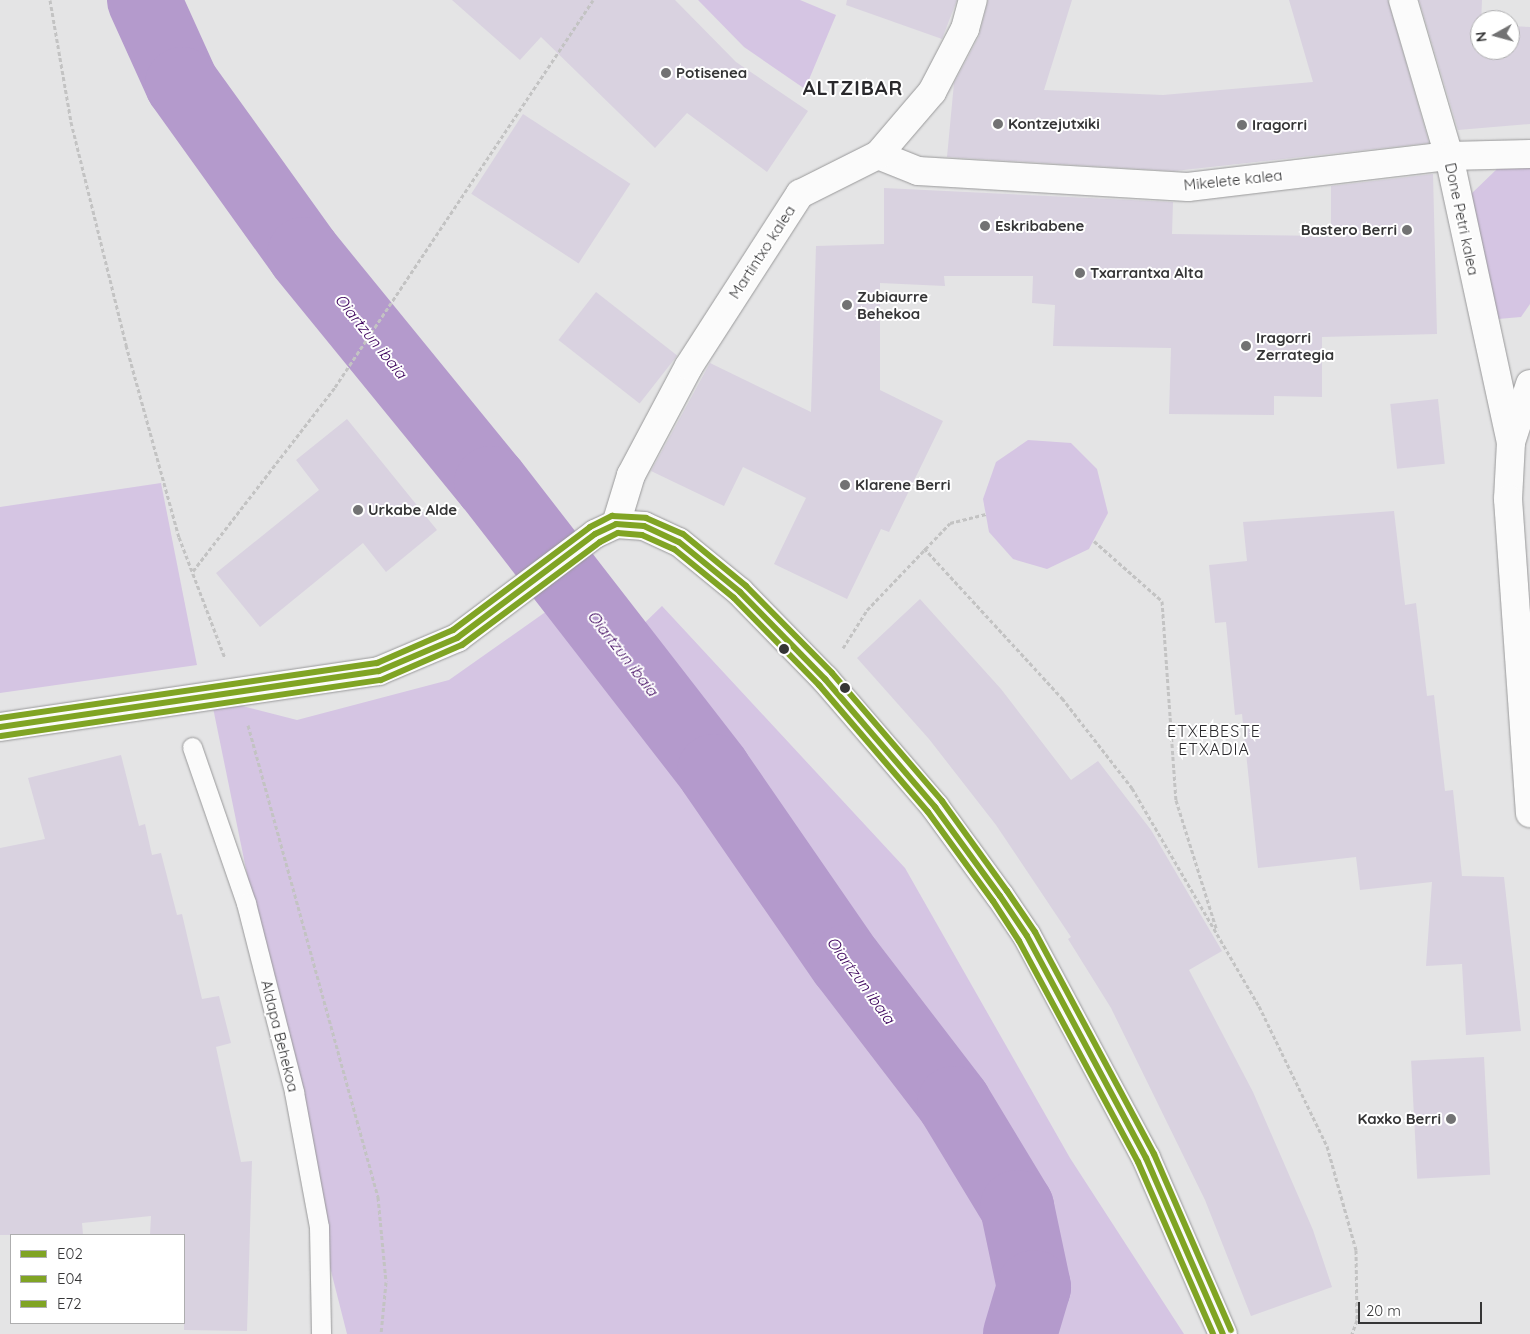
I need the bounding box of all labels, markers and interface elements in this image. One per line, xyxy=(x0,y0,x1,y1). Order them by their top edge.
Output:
north arrow xyxy=(1470,10,1520,60)
text: N xyxy=(1472,31,1491,43)
place label: Potisenea xyxy=(676,64,747,82)
marker: Potisenea xyxy=(660,67,672,79)
district label: ALTZIBAR xyxy=(802,75,904,99)
place label: Kontzejutxiki xyxy=(1008,115,1100,133)
place label: Iragorri xyxy=(1252,116,1307,134)
marker: Kontzejutxiki xyxy=(992,118,1004,130)
marker: Iragorri xyxy=(1236,119,1248,131)
street label: Done Petri kalea xyxy=(1441,161,1483,277)
street label: Mikelete kalea xyxy=(1183,166,1283,194)
street label: Martintxo kalea xyxy=(725,202,799,302)
place label: Eskribabene xyxy=(995,217,1084,235)
marker: Eskribabene xyxy=(979,220,991,232)
place label: Bastero Berri xyxy=(1301,221,1397,239)
marker: Bastero Berri xyxy=(1401,224,1413,236)
place label: Txarrantxa Alta xyxy=(1090,264,1203,282)
marker: Txarrantxa Alta xyxy=(1074,267,1086,279)
place label: Zubiaurre Behekoa xyxy=(857,287,928,322)
water label: Oiartzun ibaia xyxy=(331,290,411,382)
marker: Zubiaurre Behekoa xyxy=(841,299,853,311)
place label: Iragorri Zerrategia xyxy=(1256,328,1334,363)
marker: Iragorri Zerrategia xyxy=(1240,340,1252,352)
place label: Klarene Berri xyxy=(855,476,951,494)
marker: Klarene Berri xyxy=(839,479,851,491)
place label: Urkabe Alde xyxy=(368,501,457,519)
marker: Urkabe Alde xyxy=(352,504,364,516)
water label: Oiartzun ibaia xyxy=(584,606,662,700)
unlabelled marker xyxy=(779,644,789,654)
unlabelled marker xyxy=(840,683,850,693)
district label: ETXEBESTE ETXADIA xyxy=(1166,721,1262,759)
water label: Oiartzun ibaia xyxy=(823,933,899,1027)
street label: Aldapa Behekoa xyxy=(257,978,303,1094)
place label: Kaxko Berri xyxy=(1357,1110,1441,1128)
marker: Kaxko Berri xyxy=(1445,1113,1457,1125)
legend xyxy=(10,1234,185,1324)
text: E02 xyxy=(57,1244,83,1263)
text: E04 xyxy=(57,1269,82,1288)
scale bar xyxy=(1360,1292,1484,1324)
text: E72 xyxy=(57,1294,82,1313)
text: 20 m xyxy=(1366,1301,1401,1320)

